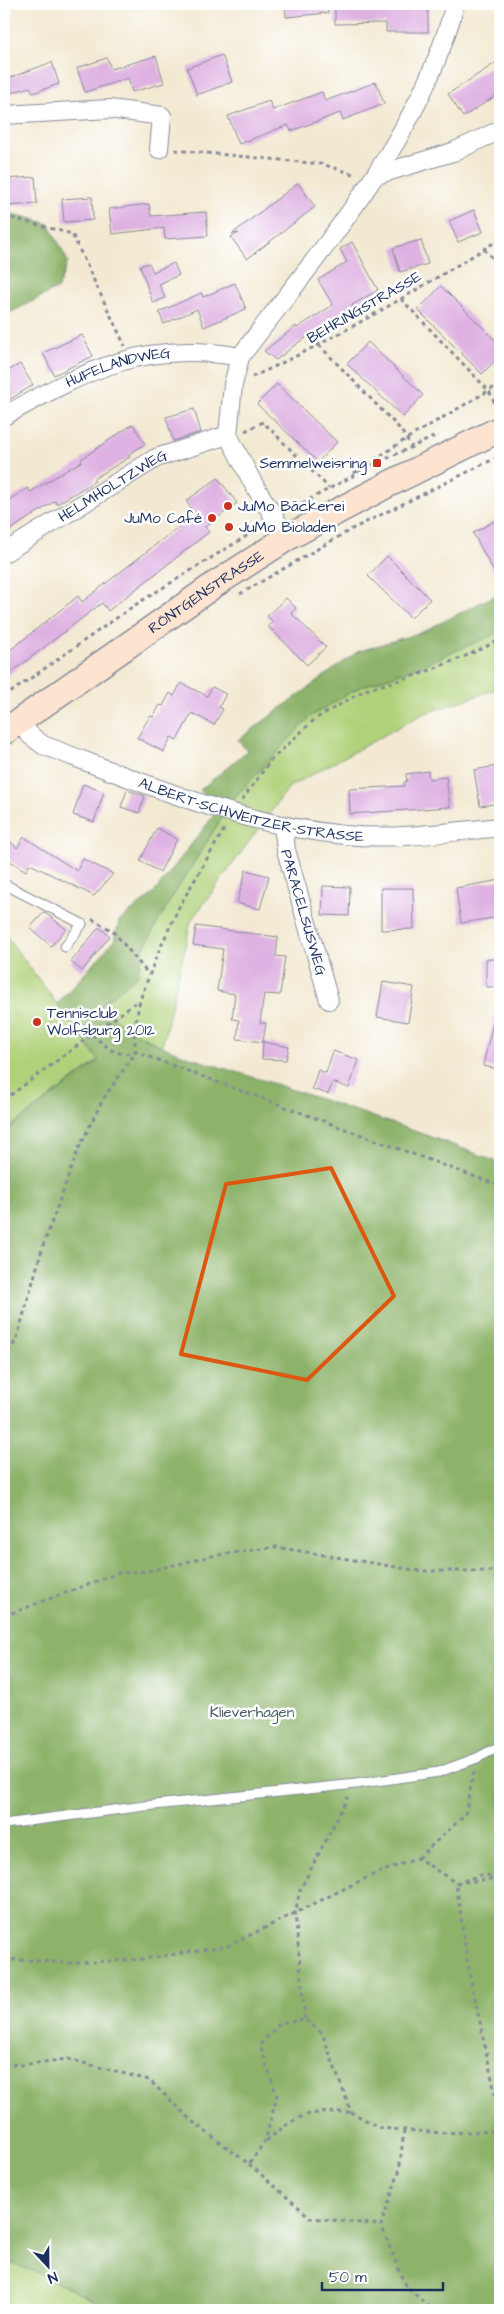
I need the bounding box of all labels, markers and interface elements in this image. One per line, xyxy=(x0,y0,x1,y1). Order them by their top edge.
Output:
street label: BEHRINGSTRASSE xyxy=(303,266,425,349)
street label: HUFELANDWEG xyxy=(62,342,172,393)
street label: HELMHOLTZWEG xyxy=(54,445,171,528)
place label: Semmelweisring xyxy=(260,453,367,475)
marker: Semmelweisring xyxy=(371,457,383,469)
place label: JuMo Bäckerei xyxy=(238,496,345,517)
marker: JuMo Bäckerei xyxy=(222,500,234,512)
place label: JuMo Café xyxy=(124,508,202,529)
marker: JuMo Café xyxy=(206,512,218,524)
place label: JuMo Bioladen xyxy=(239,517,337,538)
marker: JuMo Bioladen xyxy=(223,521,235,533)
street label: RÖNTGENSTRASSE xyxy=(144,545,268,639)
street label: ALBERT-SCHWEITZER-STRASSE xyxy=(136,772,364,847)
street label: PARACELSUSWEG xyxy=(275,847,332,979)
place label: Tennisclub Wolfsburg 2012 xyxy=(47,1003,155,1042)
marker: Tennisclub Wolfsburg 2012 xyxy=(31,1016,43,1028)
park label: Klieverhagen xyxy=(210,1702,295,1724)
north arrow xyxy=(22,2242,72,2292)
scale bar xyxy=(322,2259,443,2291)
text: N xyxy=(44,2266,60,2288)
text: 50 m xyxy=(329,2267,367,2288)

